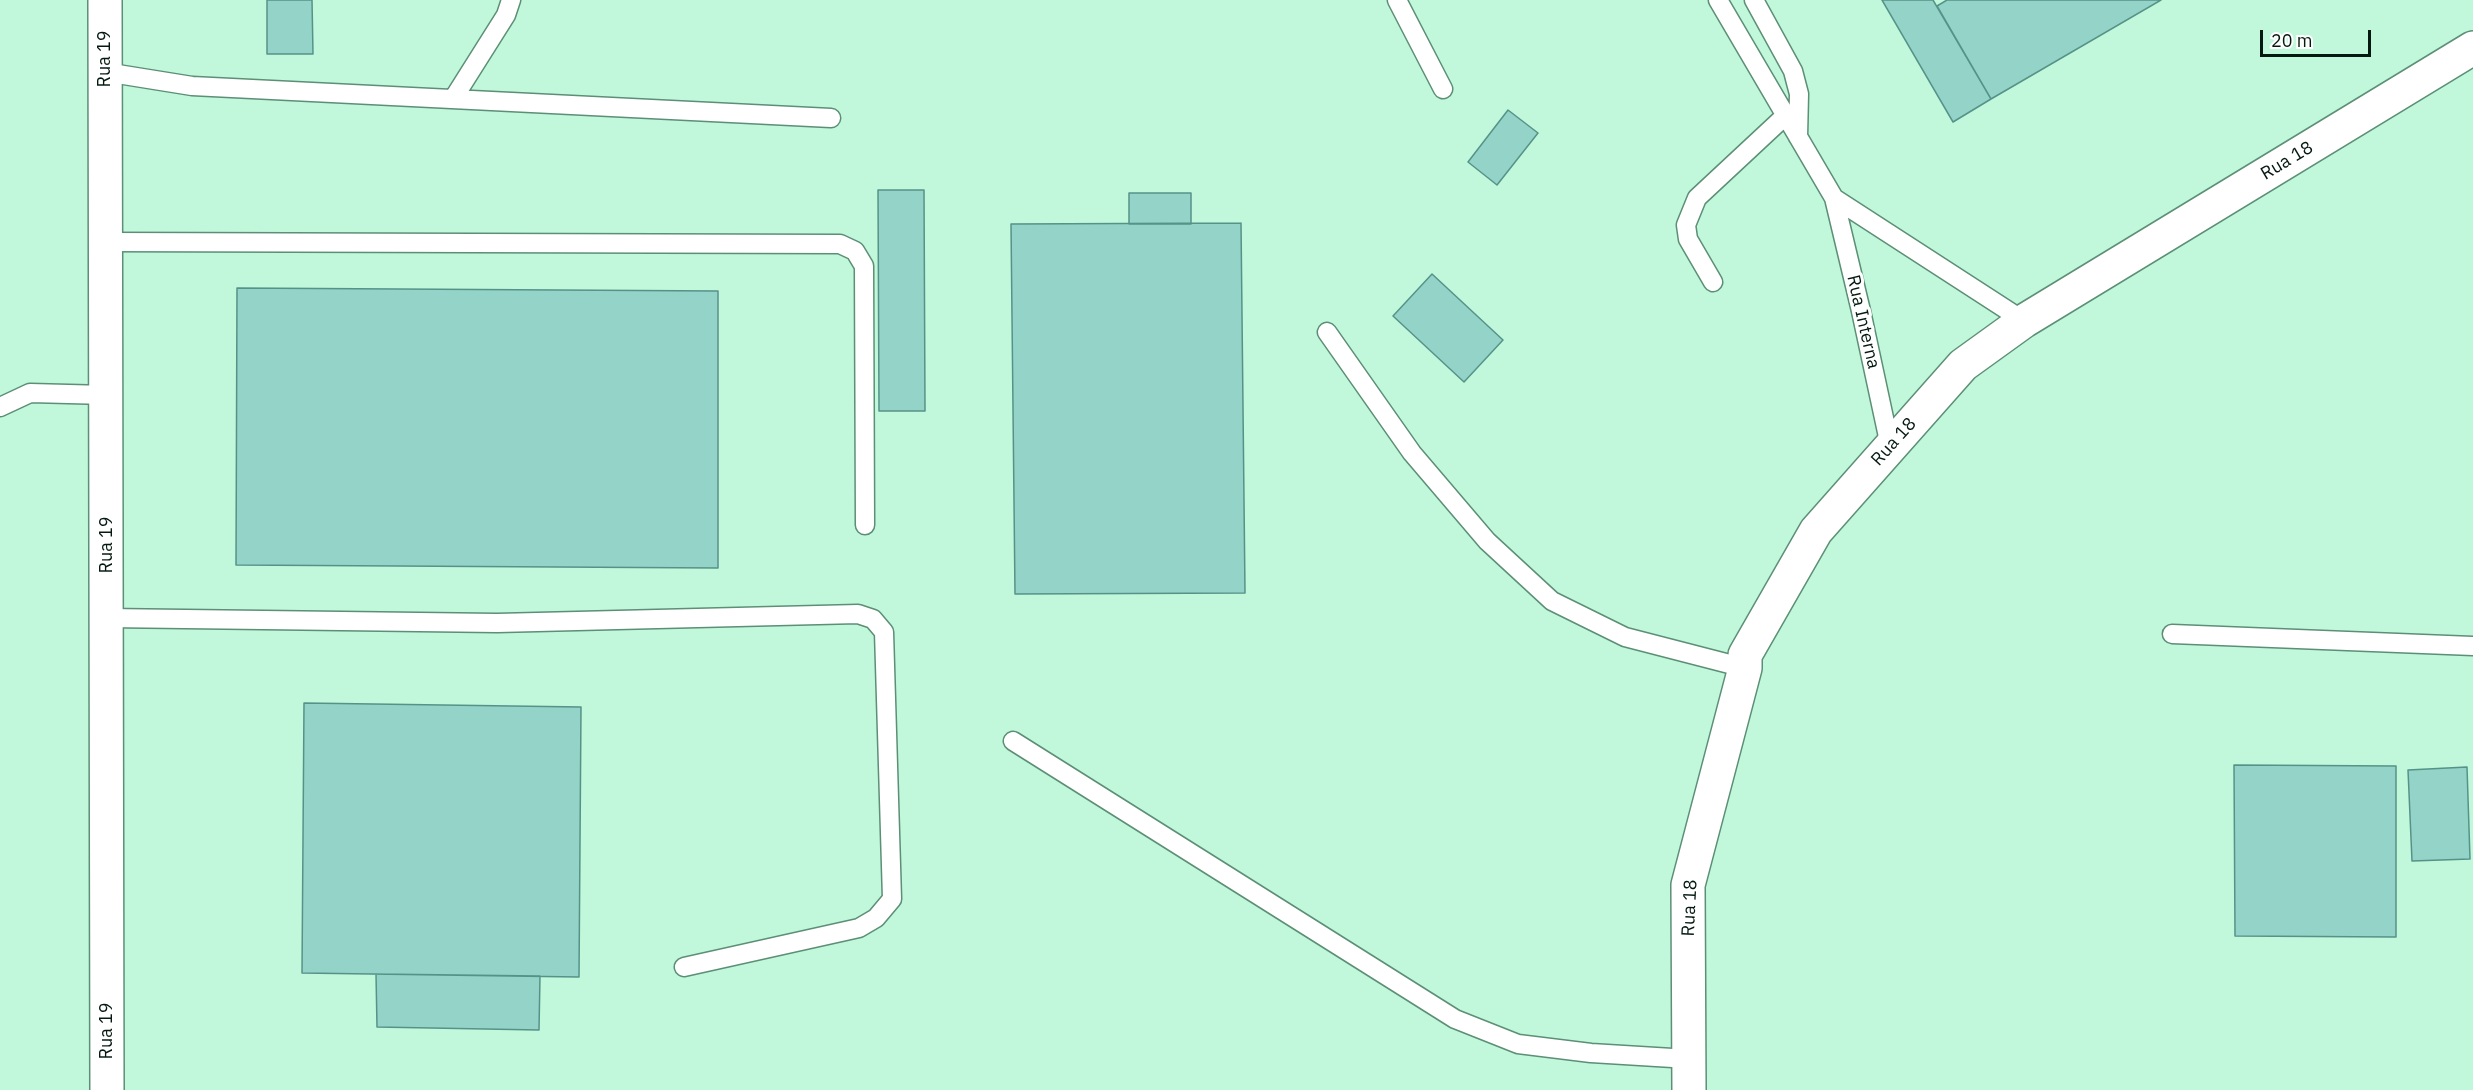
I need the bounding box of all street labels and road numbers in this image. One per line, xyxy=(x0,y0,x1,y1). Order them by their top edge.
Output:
street label: Rua 19 xyxy=(94,30,116,88)
street label: Rua 18 xyxy=(2257,137,2317,185)
street label: Rua Interna xyxy=(1842,273,1884,371)
street label: Rua 18 xyxy=(1867,414,1921,470)
street label: Rua 19 xyxy=(96,516,118,574)
street label: Rua 18 xyxy=(1678,879,1702,937)
street label: Rua 19 xyxy=(96,1002,118,1060)

